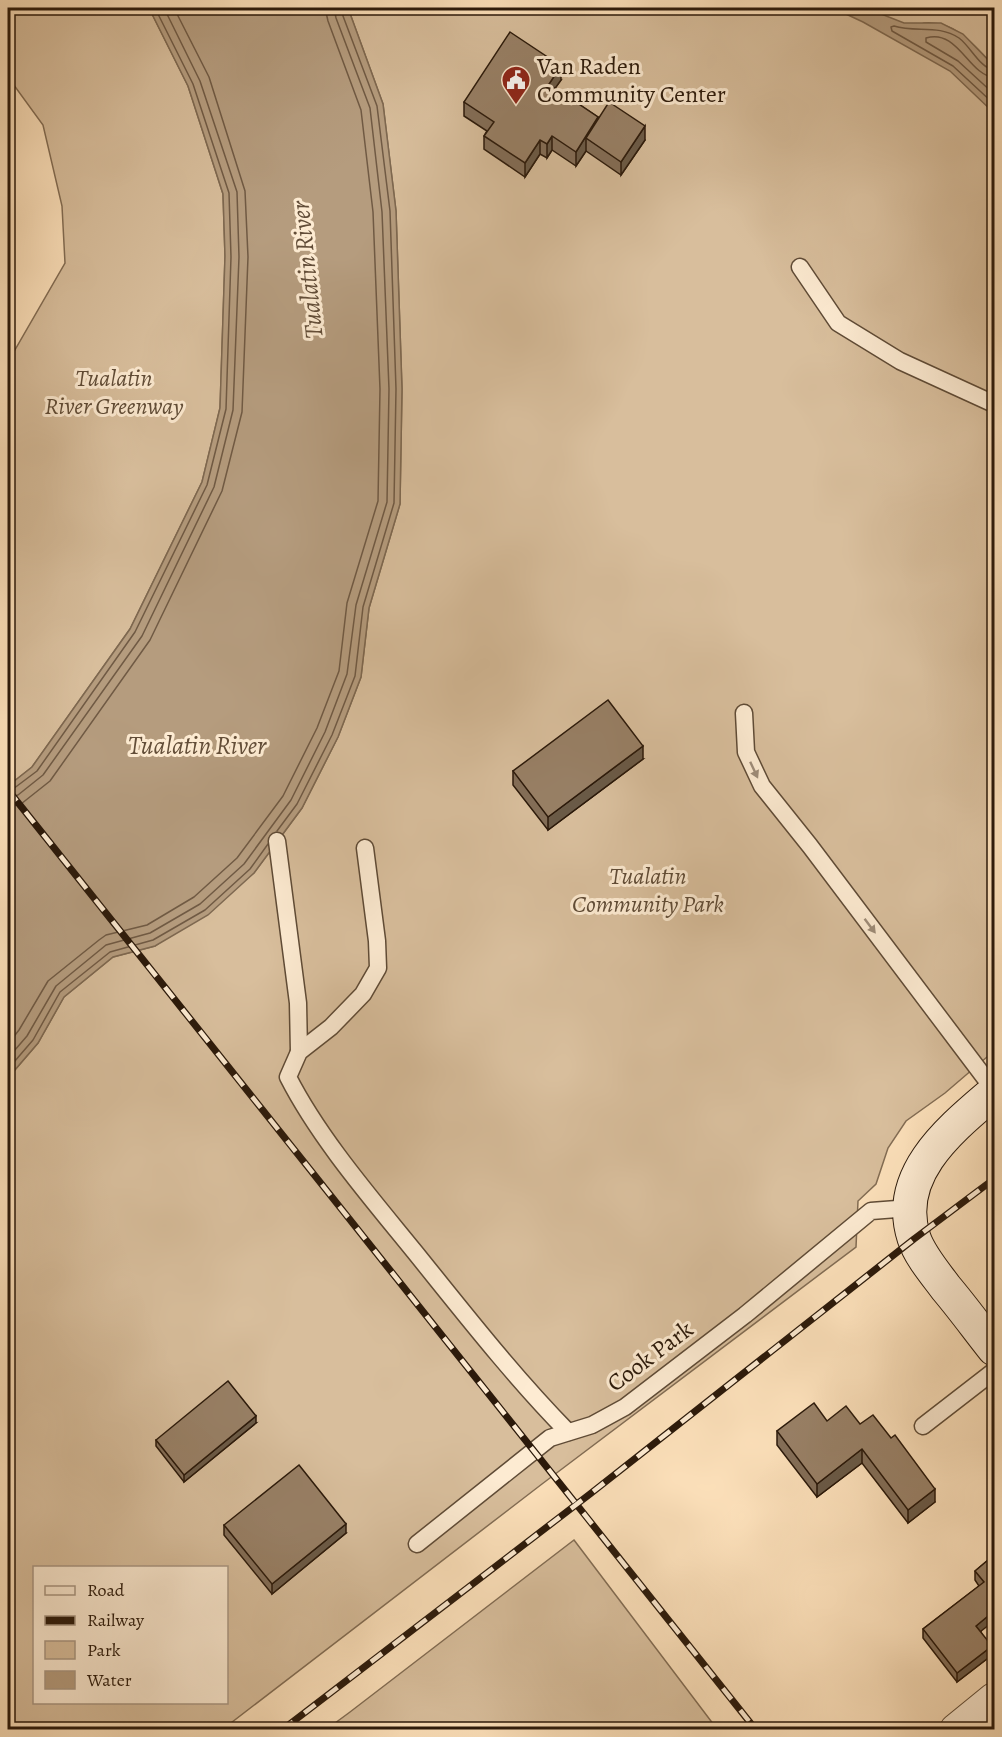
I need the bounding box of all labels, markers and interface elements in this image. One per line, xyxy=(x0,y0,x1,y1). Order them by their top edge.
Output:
place label: Van Raden Community Center xyxy=(536,50,726,110)
public building icon: Van Raden Community Center xyxy=(500,64,532,106)
water label: Tualatin River xyxy=(282,198,332,341)
park label: Tualatin River Greenway xyxy=(44,362,184,422)
water label: Tualatin River xyxy=(128,728,267,763)
one-way arrow xyxy=(750,761,759,778)
park label: Tualatin Community Park xyxy=(572,860,724,920)
one-way arrow xyxy=(864,918,877,934)
street label: Cook Park xyxy=(600,1313,700,1399)
legend xyxy=(33,1566,228,1704)
text: Road xyxy=(87,1578,125,1602)
text: Railway xyxy=(87,1608,145,1632)
text: Park xyxy=(87,1638,121,1662)
text: Water xyxy=(86,1668,132,1692)

